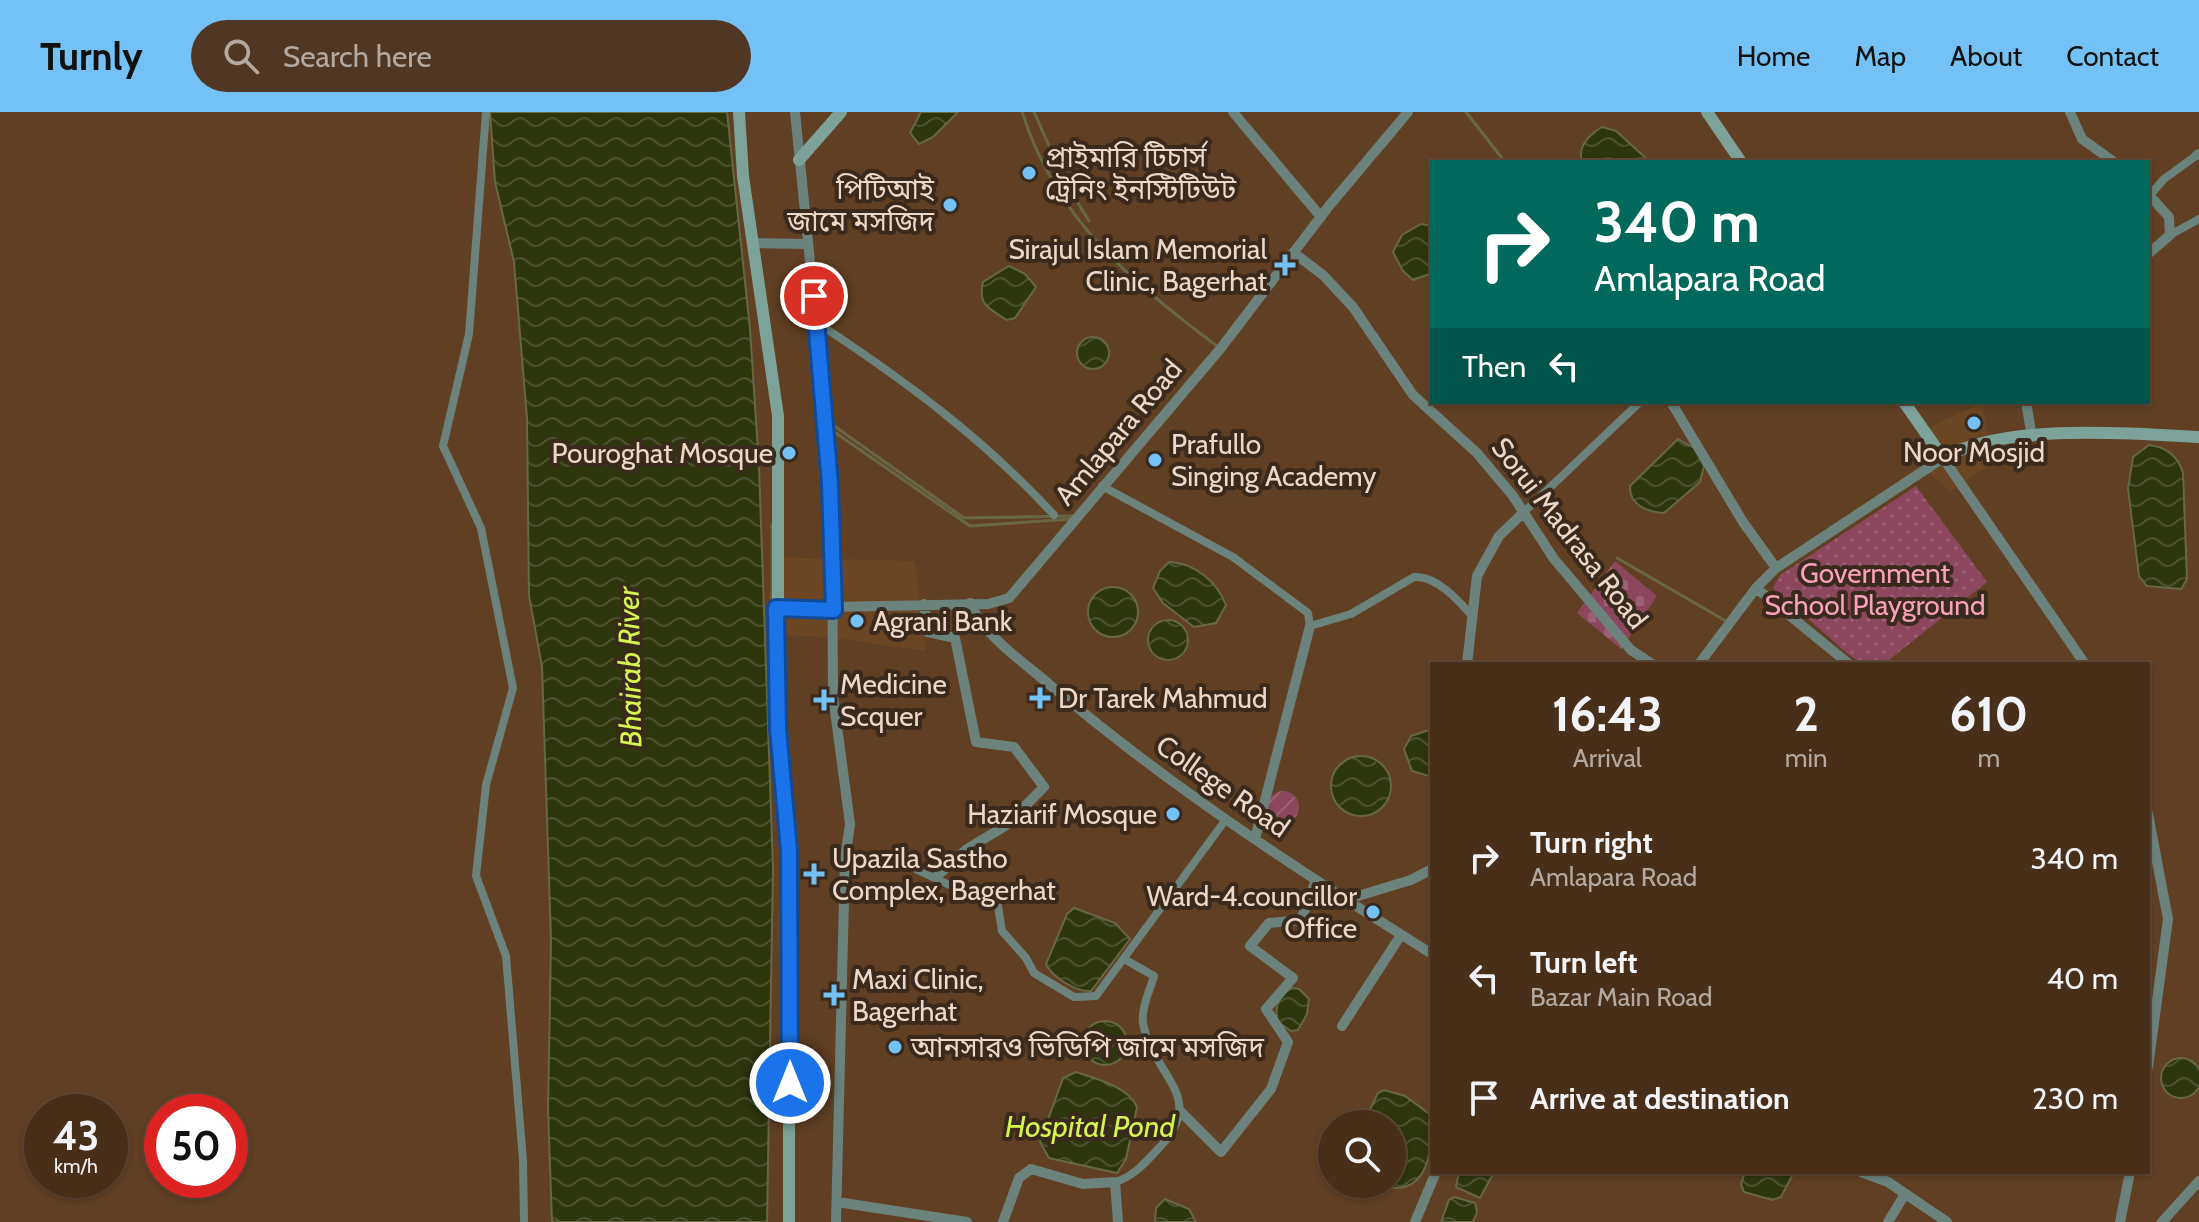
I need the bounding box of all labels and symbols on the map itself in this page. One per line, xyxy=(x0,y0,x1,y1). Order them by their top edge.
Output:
place label: প্রাইমারি টিচার্স ট্রেনিং ইনস্টিটিউট xyxy=(1045,140,1237,206)
marker: প্রাইমারি টিচার্স ট্রেনিং ইনস্টিটিউট xyxy=(1020,164,1038,182)
place label: পিটিআই জামে মসজিদ xyxy=(786,172,935,238)
marker: পিটিআই জামে মসজিদ xyxy=(941,196,959,214)
place label: Sirajul Islam Memorial Clinic, Bagerhat xyxy=(1008,232,1267,298)
marker: Sirajul Islam Memorial Clinic, Bagerhat xyxy=(1274,254,1296,276)
pin xyxy=(780,262,848,330)
street label: Amlapara Road xyxy=(1047,352,1189,512)
marker: Noor Mosjid xyxy=(1965,414,1983,432)
place label: Prafullo Singing Academy xyxy=(1171,427,1376,493)
street label: Sorui Madrasa Road xyxy=(1485,431,1655,635)
place label: Noor Mosjid xyxy=(1903,435,2045,469)
place label: Pouroghat Mosque xyxy=(551,436,773,470)
marker: Pouroghat Mosque xyxy=(780,444,798,462)
marker: Prafullo Singing Academy xyxy=(1146,451,1164,469)
park label: Government School Playground xyxy=(1765,556,1985,622)
water label: Bhairab River xyxy=(610,585,649,748)
place label: Agrani Bank xyxy=(873,604,1013,638)
marker: Agrani Bank xyxy=(848,612,866,630)
place label: Medicine Scquer xyxy=(840,667,947,733)
place label: Dr Tarek Mahmud xyxy=(1058,681,1268,715)
marker: Dr Tarek Mahmud xyxy=(1029,687,1051,709)
marker: Medicine Scquer xyxy=(815,691,833,709)
street label: College Road xyxy=(1150,728,1296,844)
place label: Haziarif Mosque xyxy=(967,797,1157,831)
marker: Haziarif Mosque xyxy=(1164,805,1182,823)
place label: Upazila Sastho Complex, Bagerhat xyxy=(832,841,1056,907)
marker: Upazila Sastho Complex, Bagerhat xyxy=(803,863,825,885)
place label: Ward-4.councillor Office xyxy=(1146,879,1357,945)
marker: Ward-4.councillor Office xyxy=(1364,903,1382,921)
place label: Maxi Clinic, Bagerhat xyxy=(852,962,984,1028)
marker: Maxi Clinic, Bagerhat xyxy=(823,984,845,1006)
place label: আনসারও ভিডিপি জামে মসজিদ xyxy=(910,1030,1264,1064)
marker: আনসারও ভিডিপি জামে মসজিদ xyxy=(886,1038,904,1056)
position arrow xyxy=(748,1041,832,1125)
speed limit sign: 50 xyxy=(144,1094,248,1198)
water label: Hospital Pond xyxy=(1005,1108,1176,1145)

